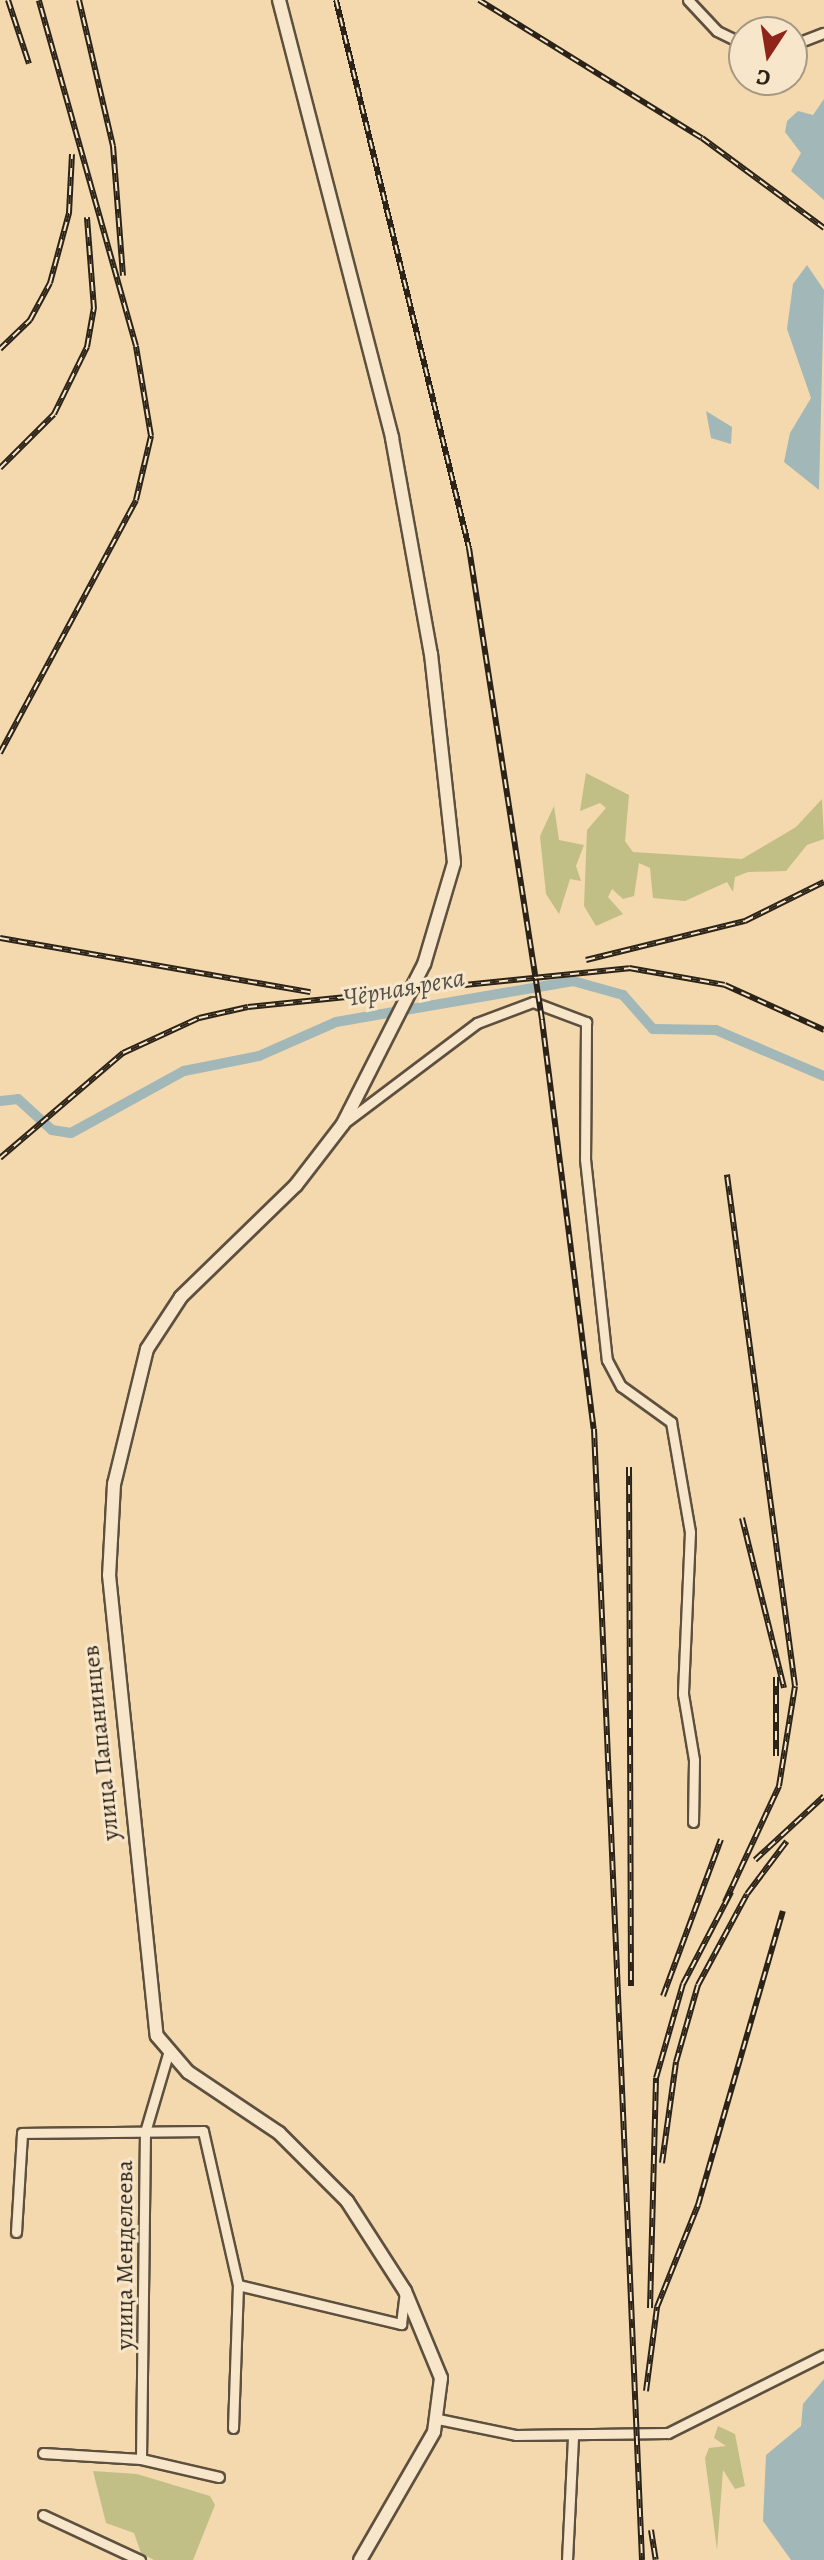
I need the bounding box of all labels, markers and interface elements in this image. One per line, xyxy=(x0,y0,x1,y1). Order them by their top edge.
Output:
north arrow xyxy=(728,16,808,96)
text: С xyxy=(754,61,773,94)
water label: Чёрная река xyxy=(341,962,467,1014)
street label: улица Папанинцев xyxy=(76,1644,126,1842)
street label: улица Менделеева xyxy=(111,2160,139,2350)

